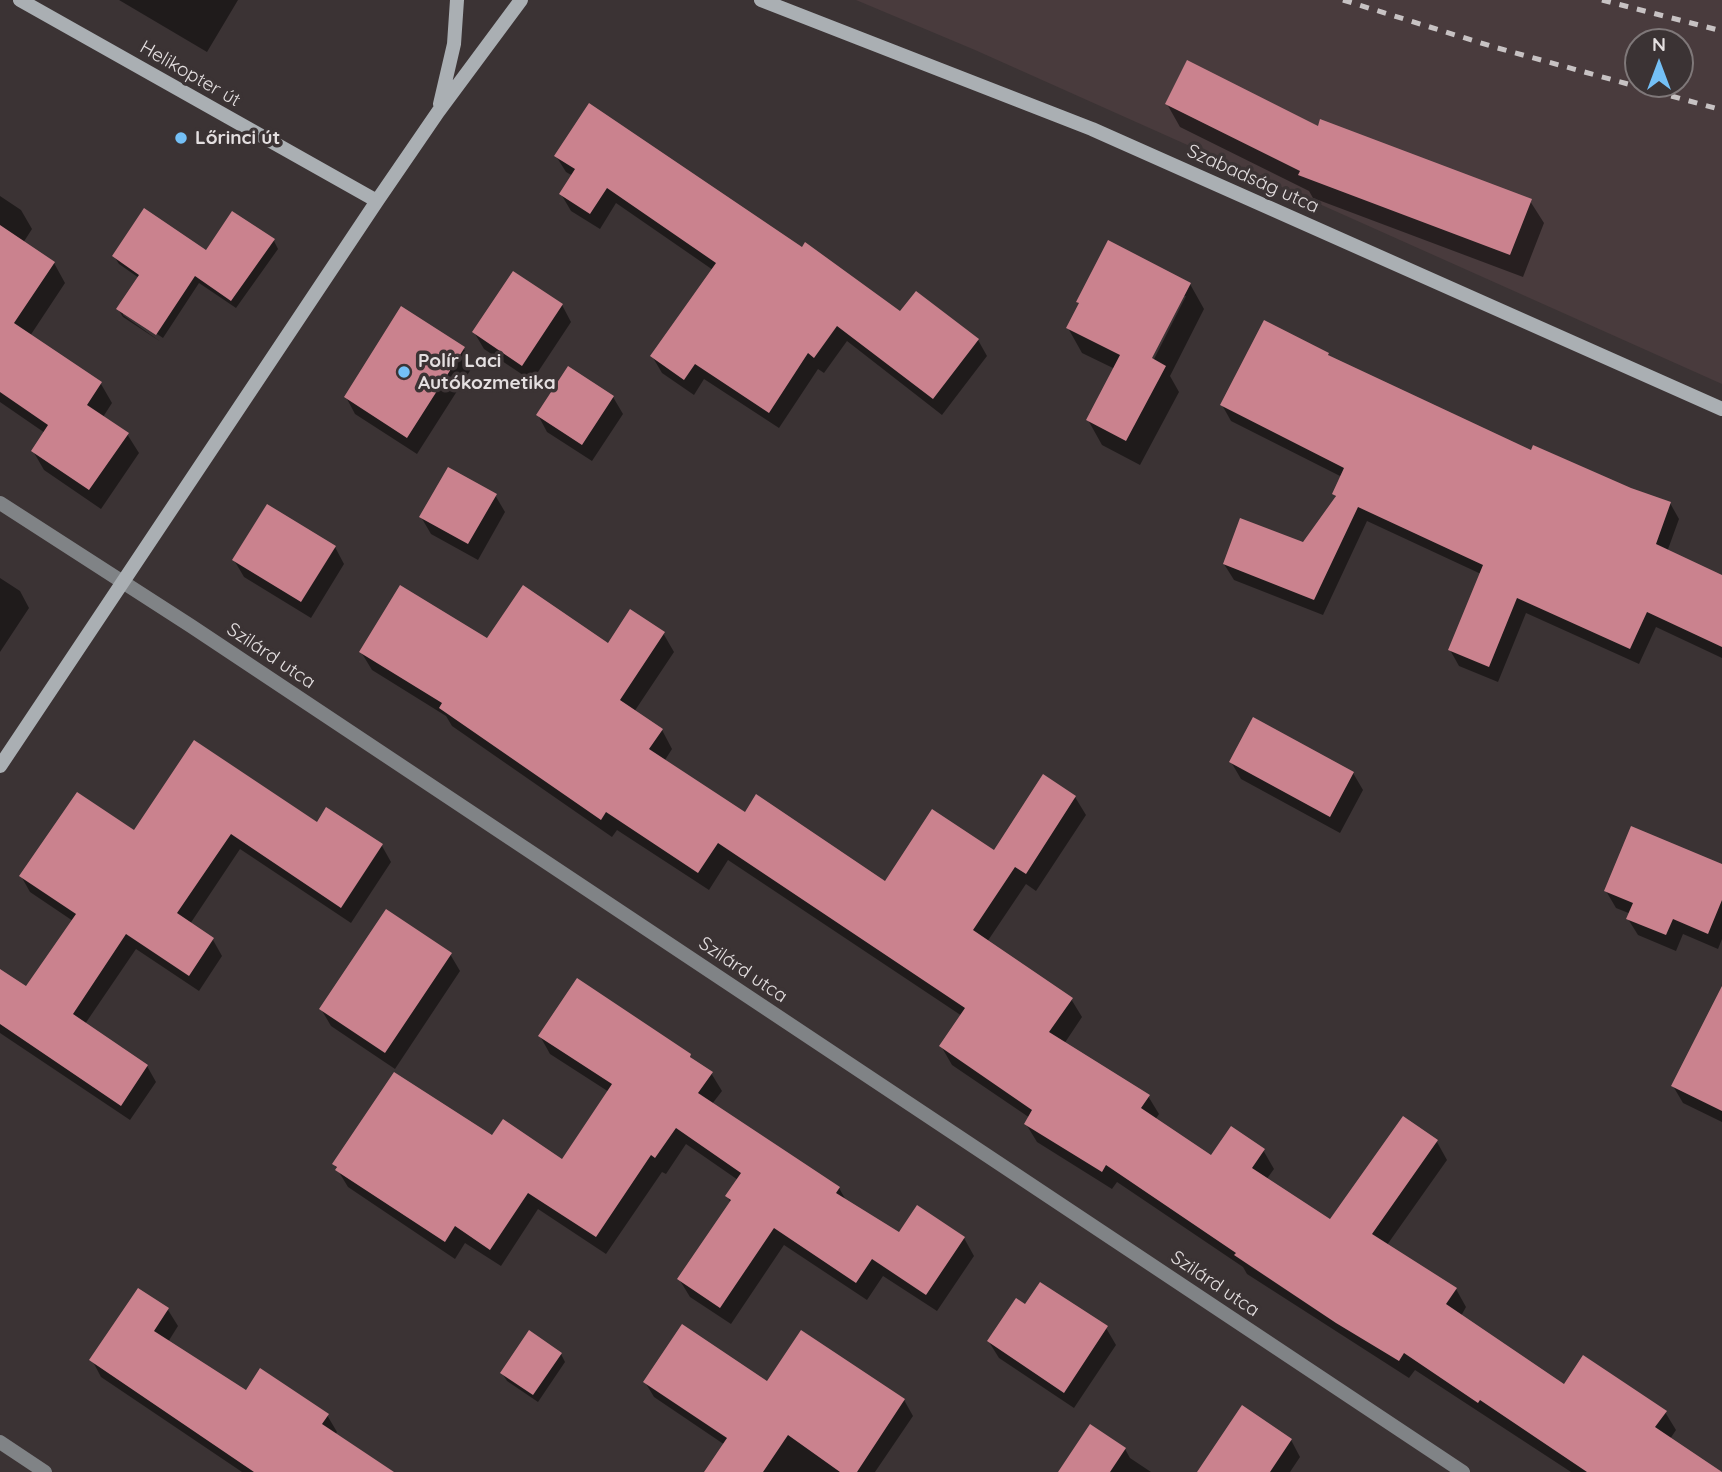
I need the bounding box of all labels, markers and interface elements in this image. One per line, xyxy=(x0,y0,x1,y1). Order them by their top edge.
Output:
north arrow xyxy=(1624,28,1694,98)
text: N xyxy=(1652,32,1666,56)
street label: Helikopter út xyxy=(136,36,244,112)
place label: Lőrinci út xyxy=(195,127,280,149)
marker: Lőrinci út xyxy=(173,130,189,146)
street label: Szabadság utca xyxy=(1184,140,1322,218)
place label: Polír Laci Autókozmetika xyxy=(418,350,556,394)
marker: Polír Laci Autókozmetika xyxy=(396,364,412,380)
street label: Szilárd utca xyxy=(222,618,320,694)
street label: Szilárd utca xyxy=(694,932,792,1008)
street label: Szilárd utca xyxy=(1166,1246,1264,1322)

